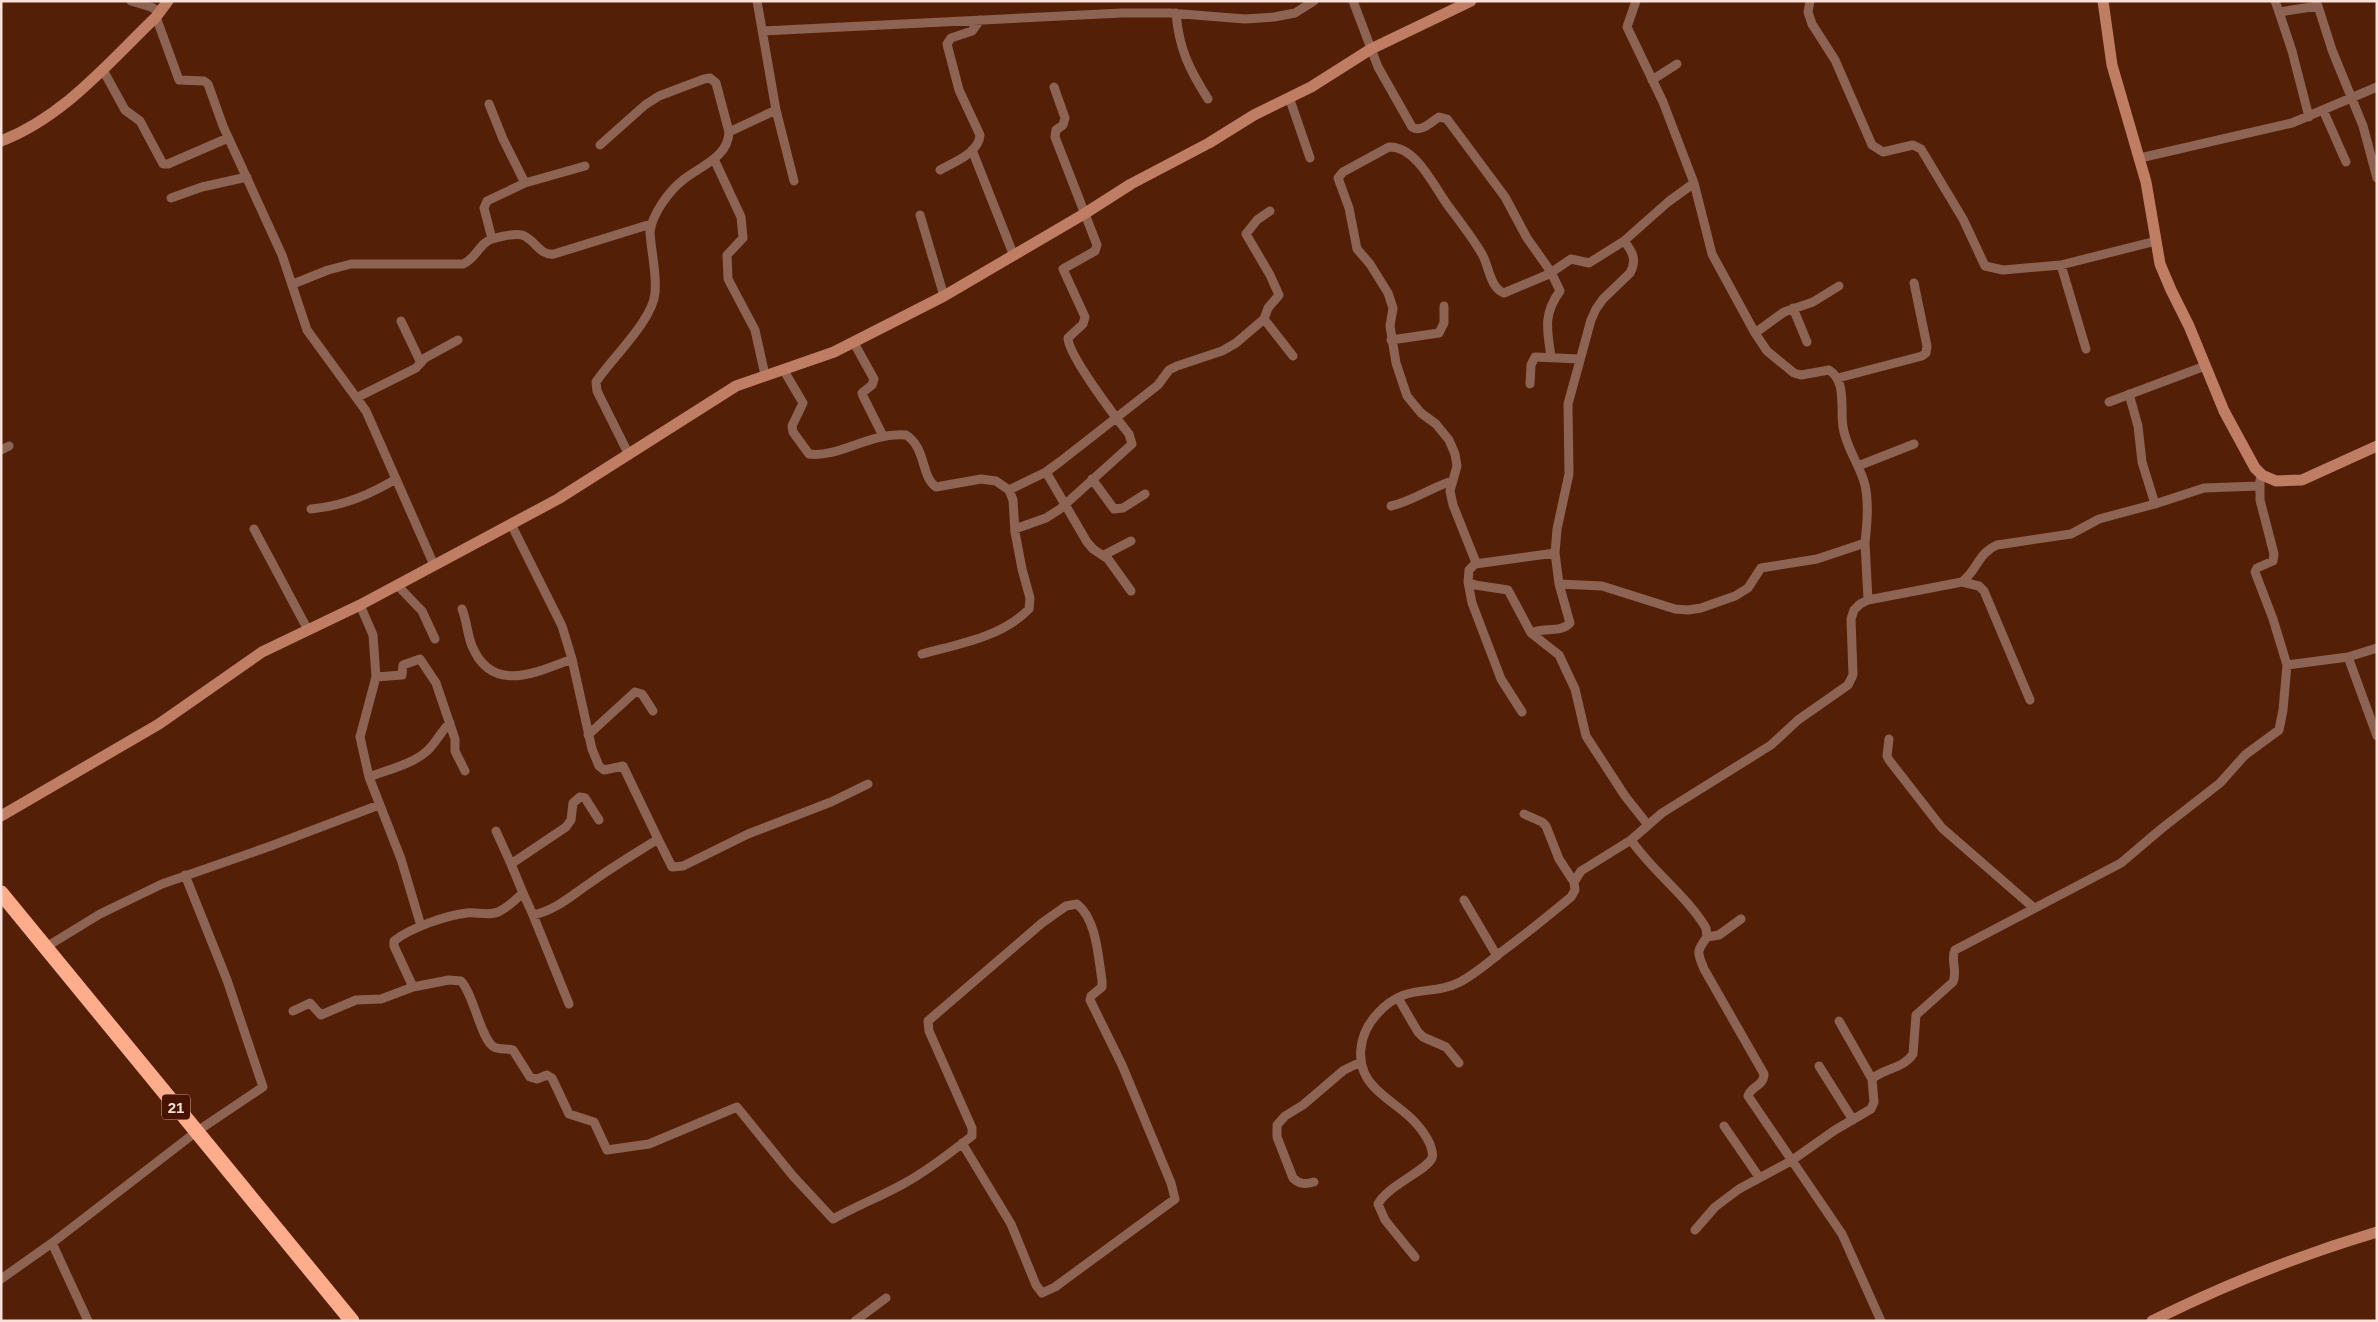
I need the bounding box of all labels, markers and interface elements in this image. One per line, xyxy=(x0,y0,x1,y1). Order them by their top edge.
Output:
road number: 21 xyxy=(162,1094,190,1120)

